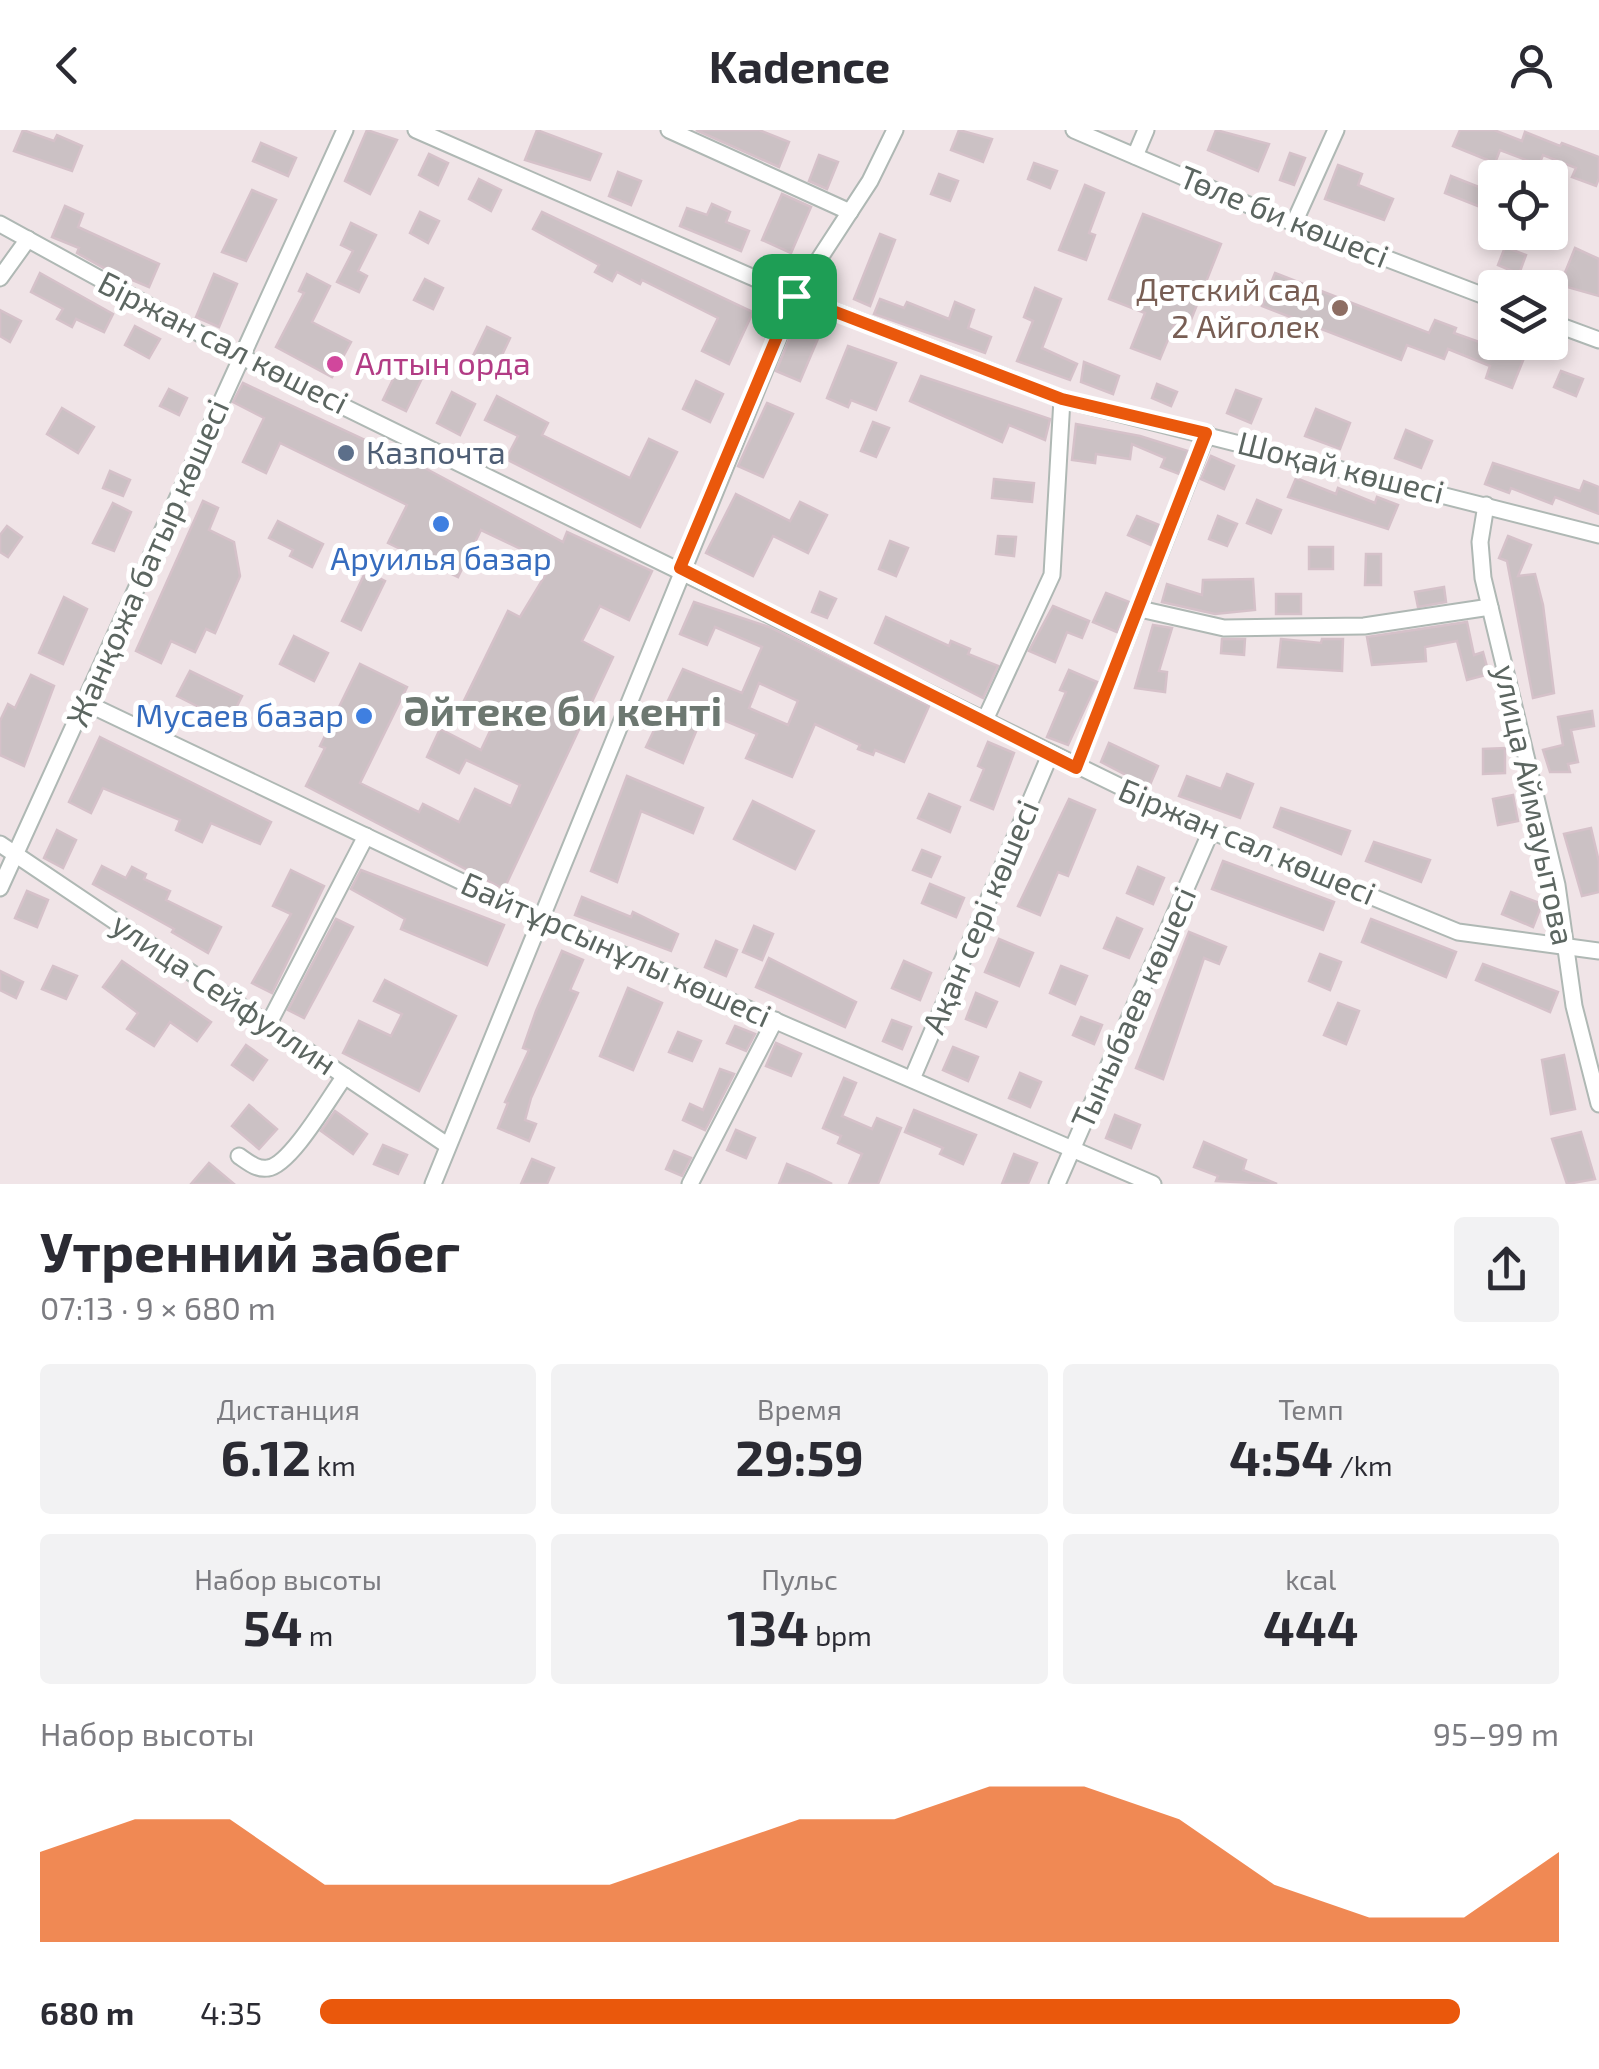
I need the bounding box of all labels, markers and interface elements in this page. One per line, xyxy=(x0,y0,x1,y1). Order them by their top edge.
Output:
icon: back xyxy=(40,38,95,93)
text: Kadence xyxy=(709,38,890,92)
icon: person xyxy=(1504,38,1559,93)
street label: Төле би көшесі xyxy=(1175,156,1395,274)
map controls xyxy=(1478,160,1568,360)
button: locate xyxy=(1478,160,1568,250)
pin xyxy=(752,254,837,339)
street label: Біржан сал көшесі xyxy=(93,262,355,421)
icon: arrive xyxy=(767,269,822,324)
place label: Детский сад 2 Айголек xyxy=(1136,269,1320,344)
button: layers xyxy=(1478,270,1568,360)
marker: Детский сад 2 Айголек xyxy=(1329,297,1351,319)
place label: Алтын орда xyxy=(355,343,531,381)
marker: Алтын орда xyxy=(324,353,346,375)
street label: Жанқожа батыр көшесі xyxy=(57,393,236,732)
street label: Шоқай көшесі xyxy=(1234,422,1449,510)
place label: Казпочта xyxy=(366,432,506,470)
marker: Казпочта xyxy=(335,442,357,464)
marker: Аруилья базар xyxy=(430,513,452,535)
place label: Аруилья базар xyxy=(330,538,552,577)
street label: улица Аймауытова xyxy=(1487,661,1584,949)
district label: Әйтеке би кенті xyxy=(404,684,722,734)
place label: Мусаев базар xyxy=(135,695,344,734)
marker: Мусаев базар xyxy=(353,705,375,727)
street label: Біржан сал көшесі xyxy=(1114,769,1382,911)
street label: Ақан сері көшесі xyxy=(913,794,1045,1039)
street label: Байтұрсынұлы көшесі xyxy=(456,863,778,1034)
street label: Тыныбаев көшесі xyxy=(1062,880,1203,1134)
street label: улица Сейфуллин xyxy=(105,903,345,1082)
text: Утренний забег xyxy=(40,1217,460,1283)
button: share xyxy=(1454,1217,1559,1322)
text: 07:13 · 9 × 680 m xyxy=(40,1288,276,1326)
text: Дистанция xyxy=(216,1392,360,1426)
text: Время xyxy=(757,1392,842,1426)
text: Темп xyxy=(1278,1392,1343,1426)
text: 6.12 xyxy=(221,1426,311,1486)
text: 29:59 xyxy=(735,1426,864,1486)
text: 4:54 xyxy=(1229,1426,1333,1486)
text: km xyxy=(311,1448,356,1482)
text: /km xyxy=(1333,1448,1393,1482)
text: Набор высоты xyxy=(194,1562,382,1596)
text: Пульс xyxy=(761,1562,838,1596)
text: kcal xyxy=(1285,1562,1336,1596)
text: 54 xyxy=(243,1596,303,1656)
text: 134 xyxy=(727,1596,809,1656)
text: 444 xyxy=(1263,1596,1359,1656)
text: m xyxy=(303,1618,333,1652)
text: bpm xyxy=(809,1618,872,1652)
text: Набор высоты xyxy=(40,1714,255,1752)
text: 95–99 m xyxy=(1433,1714,1559,1752)
text: 680 m xyxy=(40,1993,134,2031)
text: 4:35 xyxy=(200,1993,262,2031)

